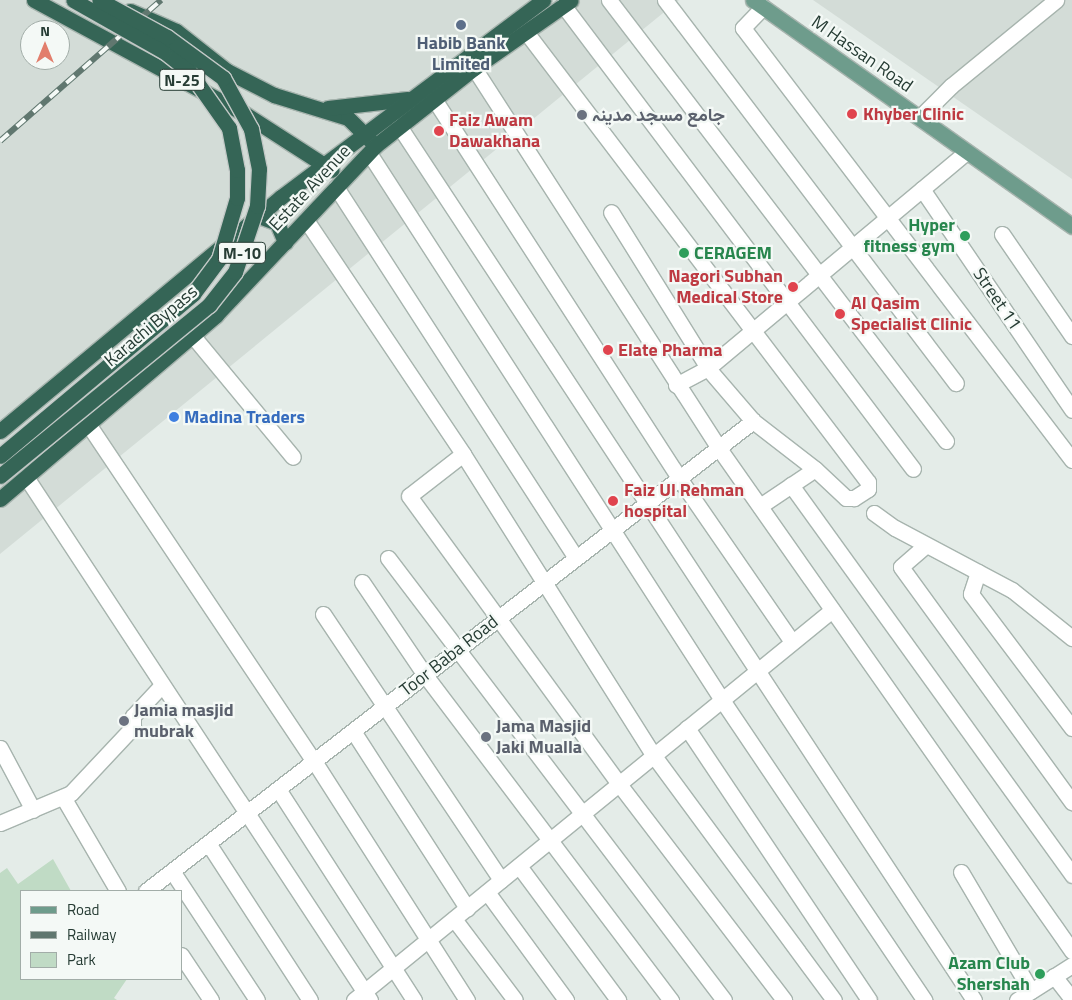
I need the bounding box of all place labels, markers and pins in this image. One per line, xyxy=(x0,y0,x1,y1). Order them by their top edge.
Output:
marker: Habib Bank Limited xyxy=(455,19,467,31)
place label: Habib Bank Limited xyxy=(417,33,505,76)
place label: Khyber Clinic xyxy=(863,103,964,125)
place label: جامع مسجد مدینہ xyxy=(592,104,725,126)
marker: Khyber Clinic xyxy=(845,107,859,121)
marker: جامع مسجد مدینہ xyxy=(576,109,588,121)
place label: Faiz Awam Dawakhana xyxy=(449,110,540,152)
marker: Faiz Awam Dawakhana xyxy=(433,125,445,137)
place label: Hyper fitness gym xyxy=(864,215,955,258)
marker: Hyper fitness gym xyxy=(959,230,971,242)
place label: CERAGEM xyxy=(694,242,772,264)
marker: CERAGEM xyxy=(678,247,690,259)
place label: Nagori Subhan Medical Store xyxy=(668,266,783,308)
marker: Nagori Subhan Medical Store xyxy=(787,281,799,293)
place label: Al Qasim Specialist Clinic xyxy=(851,293,972,336)
marker: Al Qasim Specialist Clinic xyxy=(833,307,847,321)
place label: Elate Pharma xyxy=(618,339,722,361)
marker: Elate Pharma xyxy=(602,344,614,356)
place label: Madina Traders xyxy=(184,406,305,428)
marker: Madina Traders xyxy=(168,411,180,423)
place label: Faiz Ul Rehman hospital xyxy=(624,480,744,522)
marker: Faiz Ul Rehman hospital xyxy=(606,494,620,508)
place label: Jamia masjid mubrak xyxy=(134,700,234,742)
marker: Jamia masjid mubrak xyxy=(118,715,130,727)
place label: Jama Masjid Jaki Mualla xyxy=(496,716,591,759)
marker: Jama Masjid Jaki Mualla xyxy=(480,731,492,743)
place label: Azam Club Shershah xyxy=(948,953,1030,996)
marker: Azam Club Shershah xyxy=(1034,968,1046,980)

